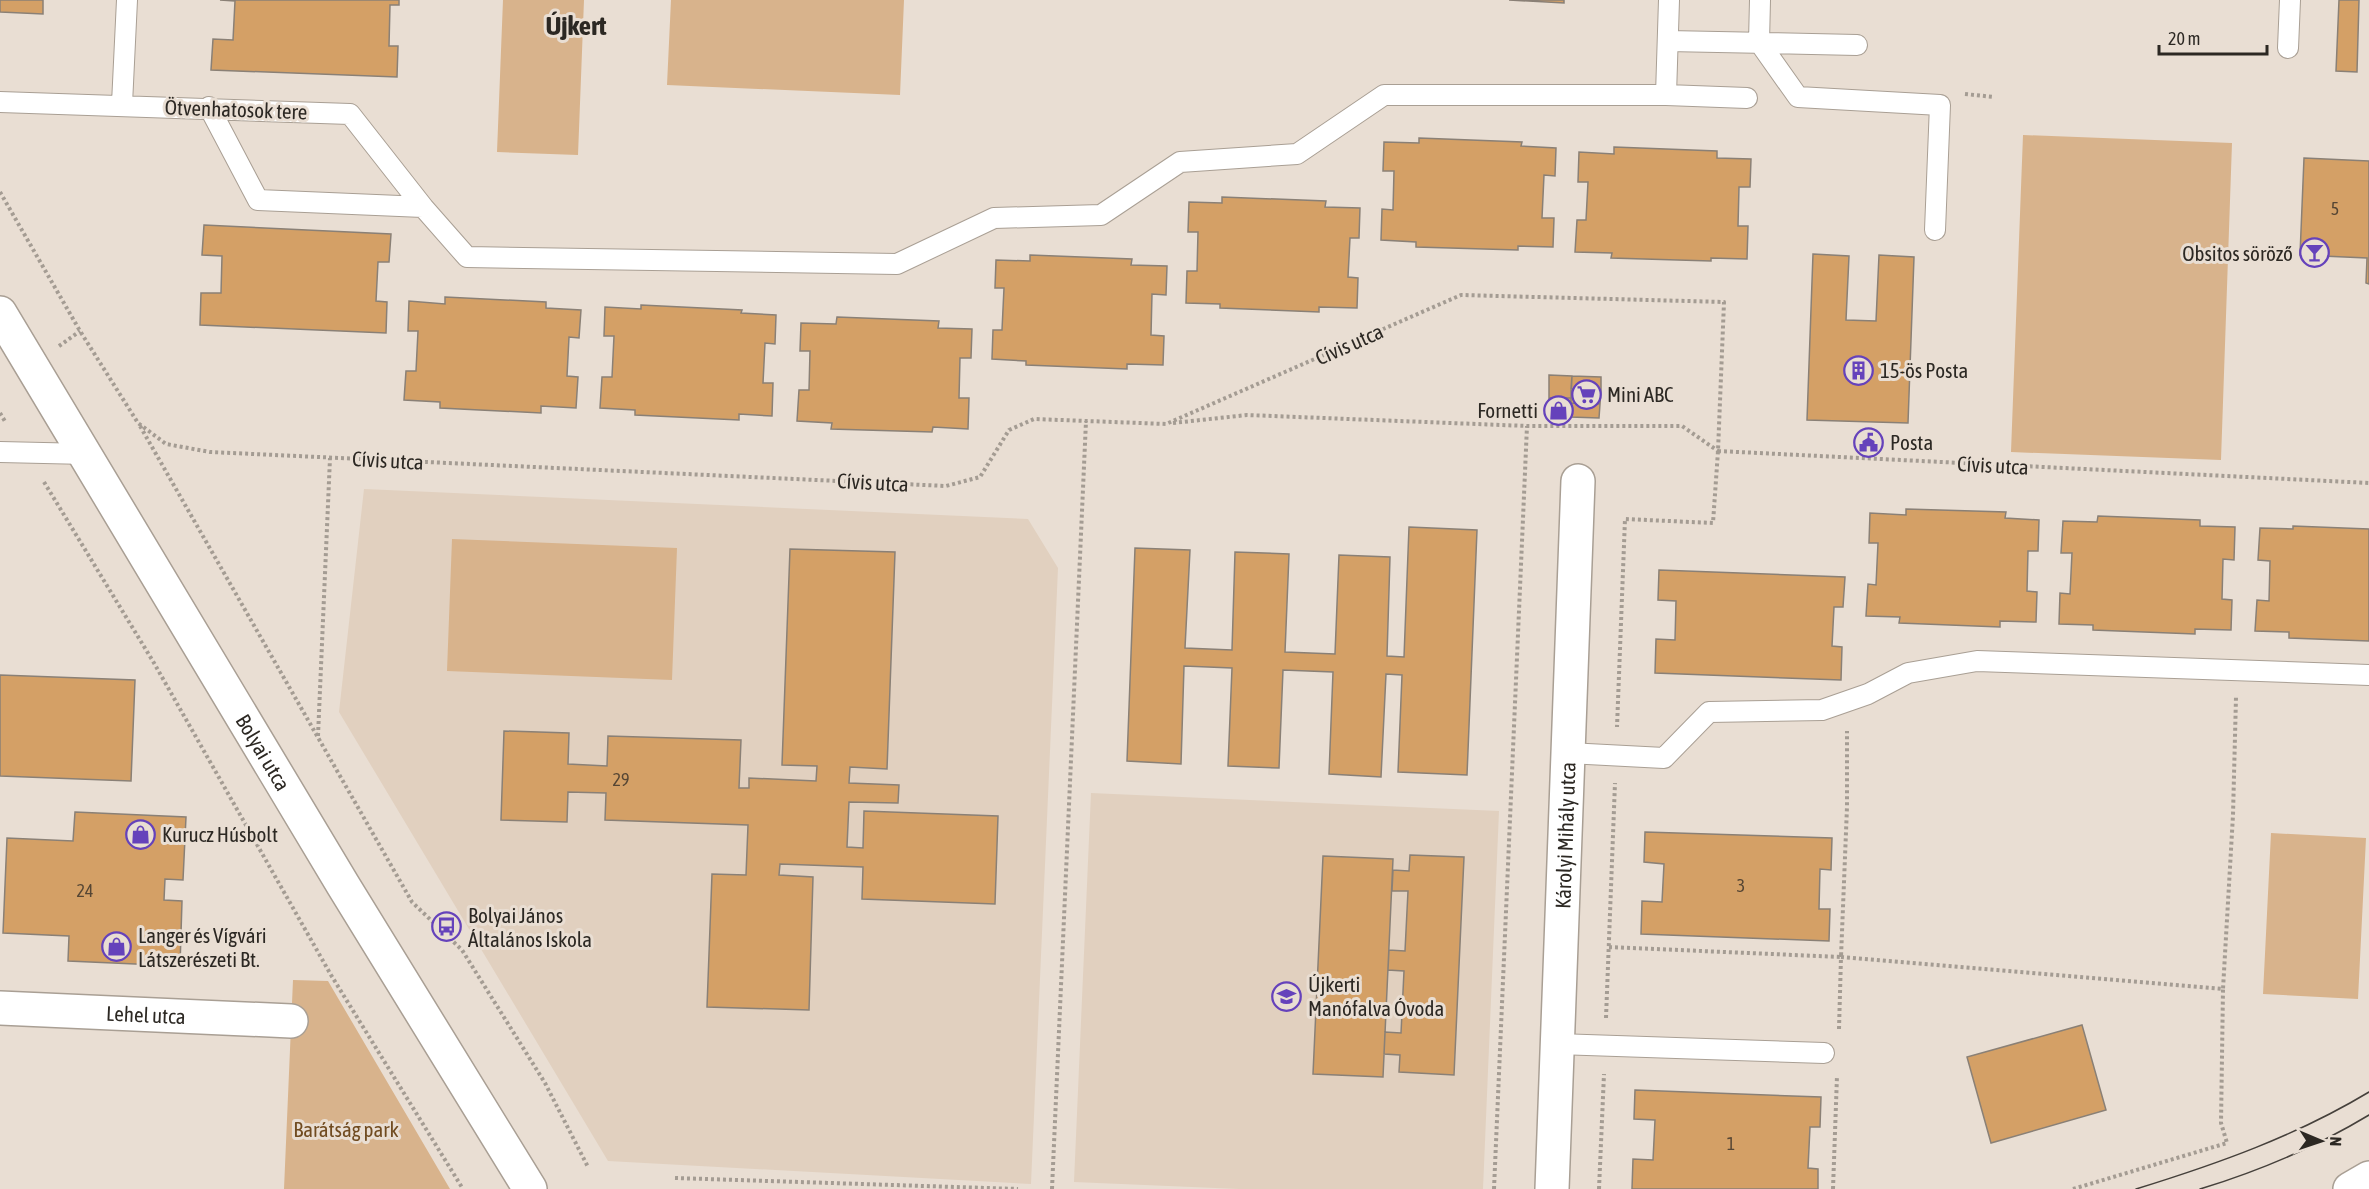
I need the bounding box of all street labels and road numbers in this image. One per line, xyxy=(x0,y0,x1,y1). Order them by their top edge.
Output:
street label: Ötvenhatosok tere xyxy=(164,95,308,123)
street label: Cívis utca xyxy=(1311,318,1387,370)
street label: Cívis utca xyxy=(352,446,424,474)
street label: Cívis utca xyxy=(1957,451,2029,479)
street label: Cívis utca xyxy=(837,468,909,496)
street label: Bolyai utca xyxy=(231,710,295,795)
street label: Károlyi Mihály utca xyxy=(1550,761,1580,909)
street label: Lehel utca xyxy=(106,1001,186,1028)

